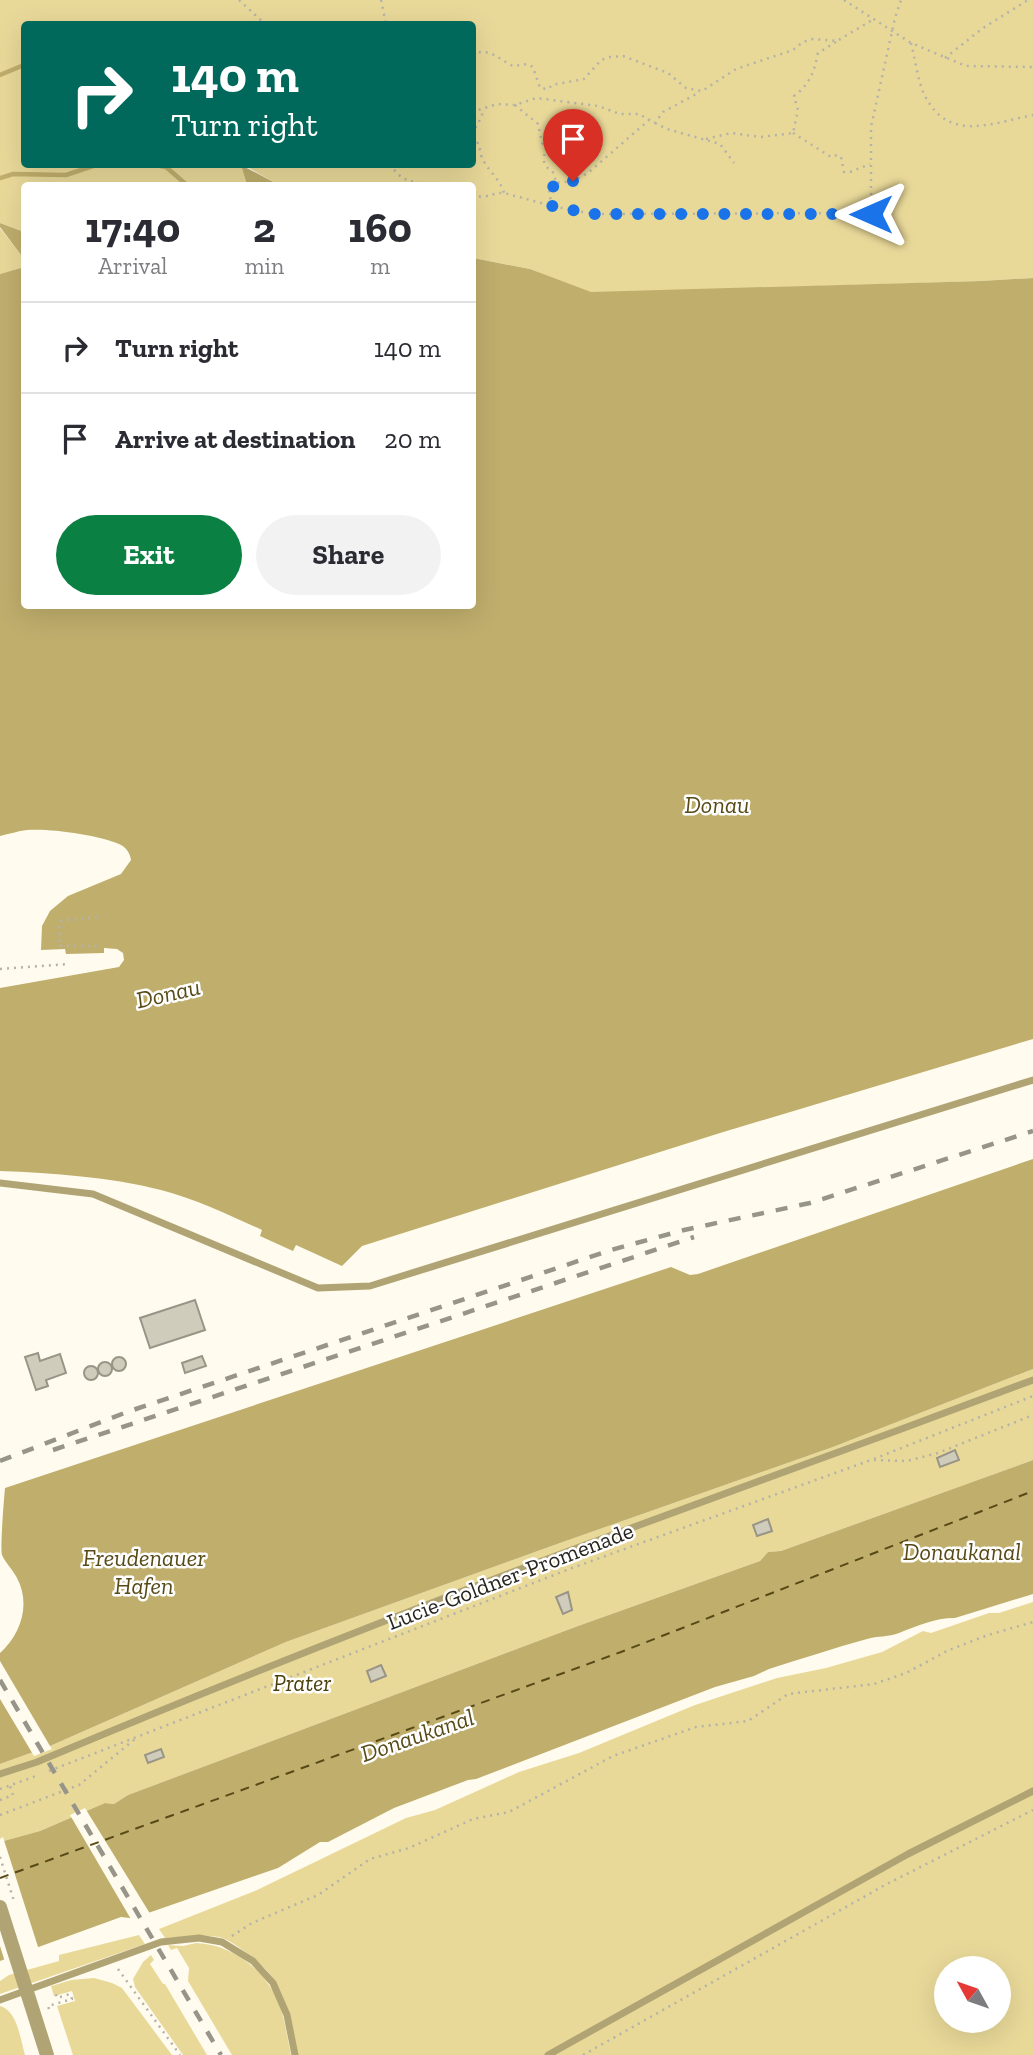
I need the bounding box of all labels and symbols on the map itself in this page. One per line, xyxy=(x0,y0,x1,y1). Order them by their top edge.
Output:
pin xyxy=(543,109,603,181)
position arrow xyxy=(834,177,908,251)
water label: Donau xyxy=(684,790,750,819)
water label: Donau xyxy=(133,972,203,1014)
street label: Lucie-Goldner-Promenade xyxy=(383,1516,637,1636)
water label: Donaukanal xyxy=(903,1537,1021,1566)
water label: Freudenauer Hafen xyxy=(83,1543,206,1600)
park label: Prater xyxy=(273,1669,331,1697)
water label: Donaukanal xyxy=(356,1702,478,1768)
north arrow xyxy=(934,1956,1012,2034)

